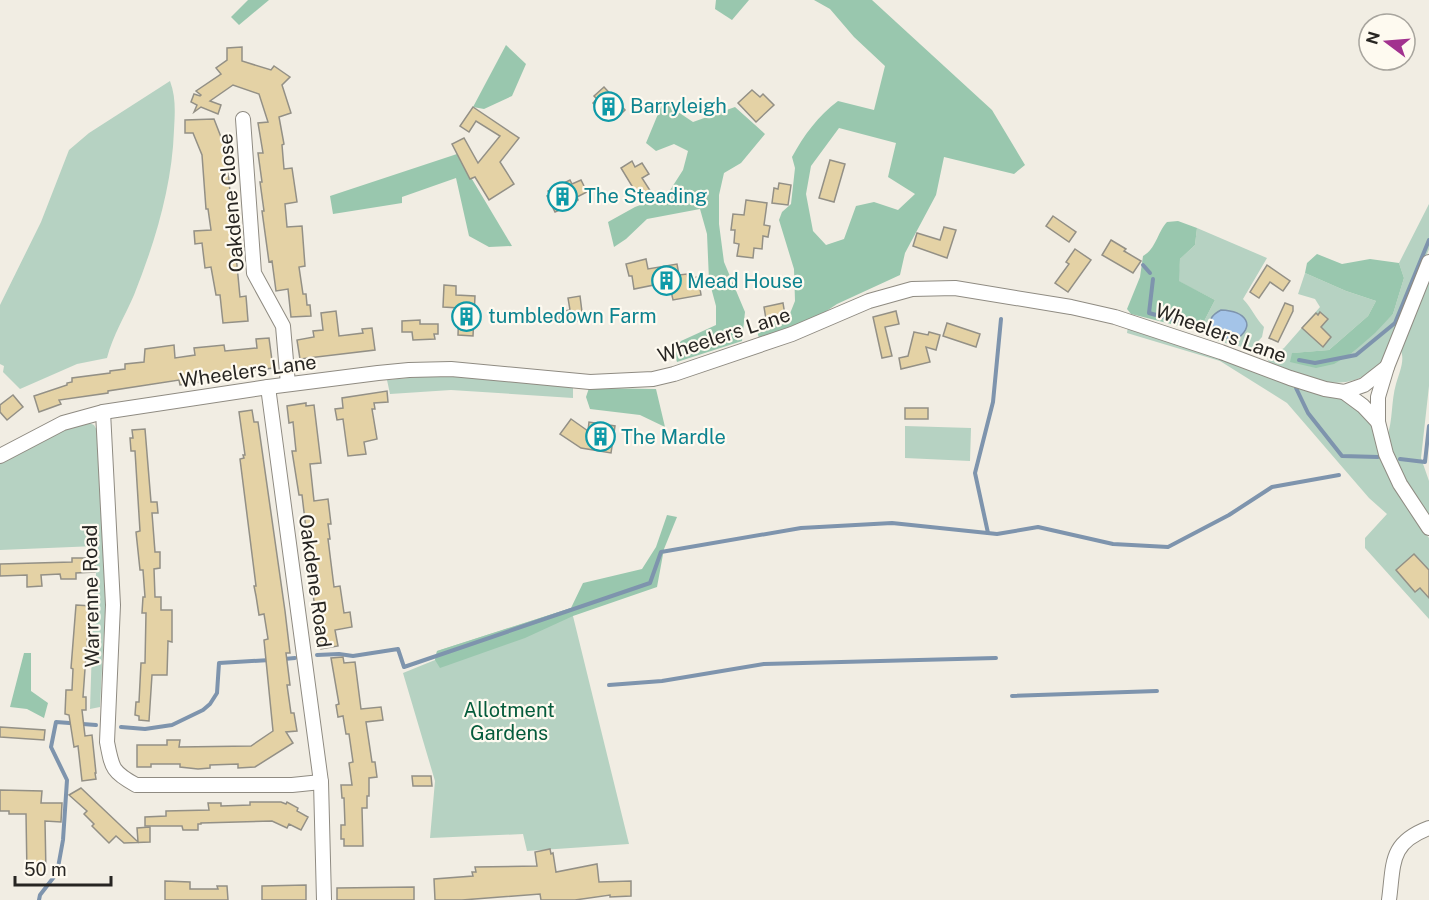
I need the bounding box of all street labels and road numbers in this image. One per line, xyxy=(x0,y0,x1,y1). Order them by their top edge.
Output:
street label: Oakdene Close xyxy=(213,133,249,273)
street label: Wheelers Lane xyxy=(1152,298,1290,368)
street label: Wheelers Lane xyxy=(655,302,793,368)
street label: Wheelers Lane xyxy=(178,350,318,392)
street label: Oakdene Road xyxy=(294,513,336,649)
street label: Warrenne Road xyxy=(78,525,104,667)

